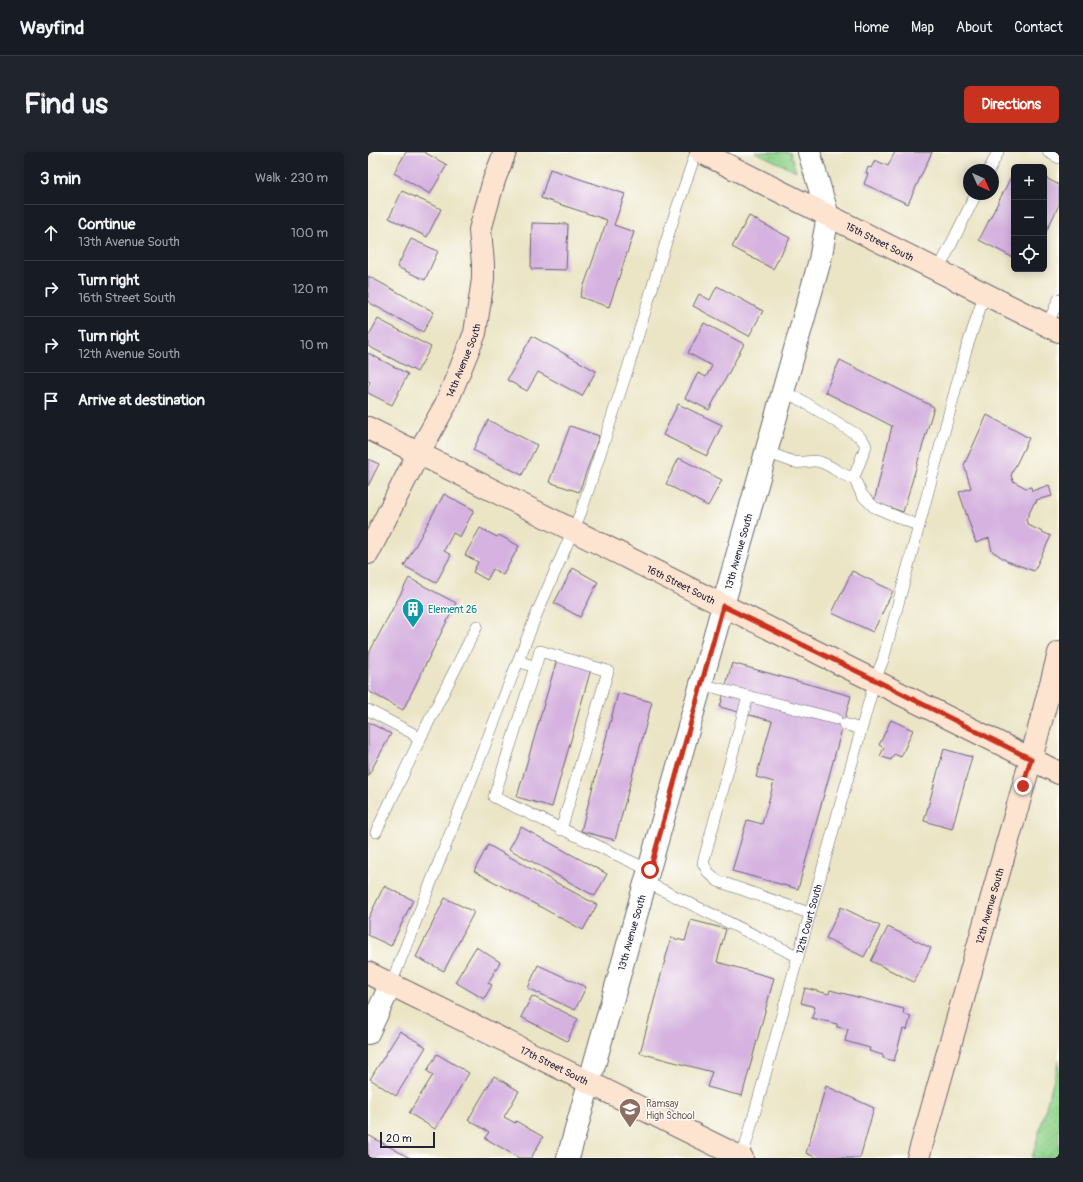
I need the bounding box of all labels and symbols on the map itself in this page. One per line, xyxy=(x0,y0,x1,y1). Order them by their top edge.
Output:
north arrow xyxy=(963,164,999,200)
street label: 15th Street South xyxy=(843,220,916,265)
street label: 14th Avenue South xyxy=(444,323,483,400)
street label: 13th Avenue South xyxy=(723,512,756,591)
street label: 16th Street South xyxy=(644,563,717,607)
building icon: Element 26 xyxy=(400,596,426,629)
place label: Element 26 xyxy=(428,604,477,616)
route end xyxy=(1014,777,1032,795)
route start xyxy=(641,861,659,879)
street label: 12th Avenue South xyxy=(974,867,1007,946)
street label: 12th Court South xyxy=(794,883,825,956)
street label: 13th Avenue South xyxy=(616,893,649,972)
street label: 17th Street South xyxy=(518,1044,590,1088)
school or university icon: Ramsay High School xyxy=(617,1096,643,1129)
place label: Ramsay High School xyxy=(646,1098,695,1122)
scale bar xyxy=(380,1130,435,1149)

